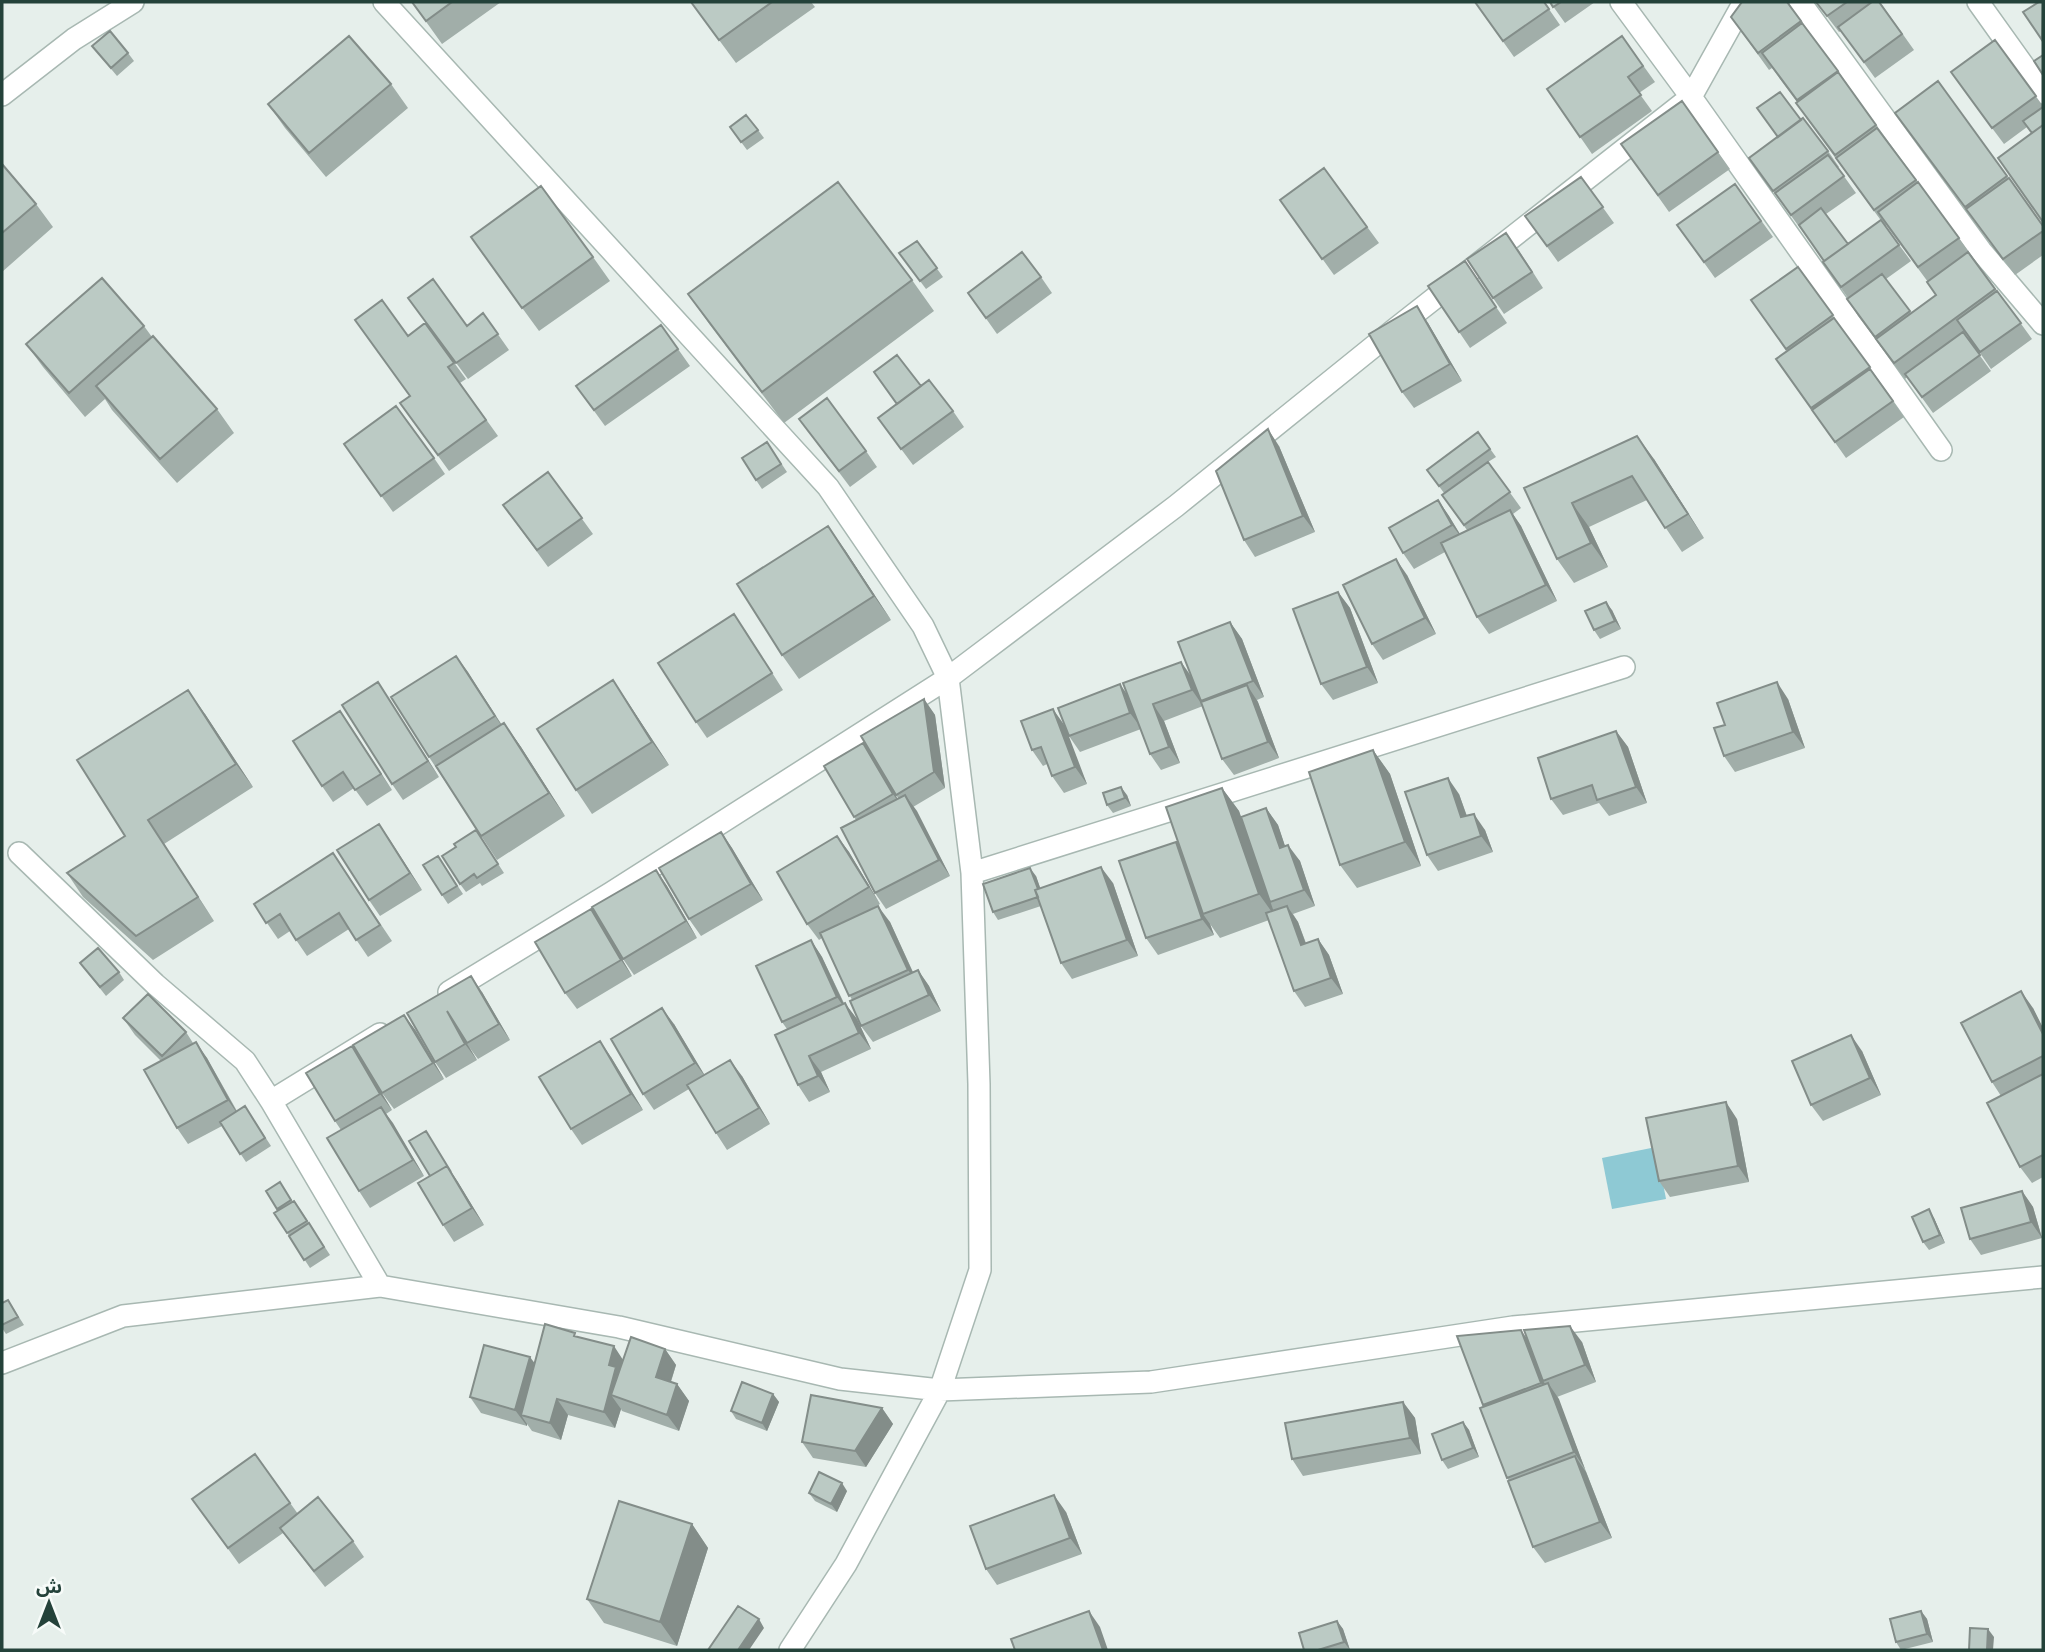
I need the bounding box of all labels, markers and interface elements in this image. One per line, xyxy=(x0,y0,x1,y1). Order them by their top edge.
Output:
north arrow xyxy=(14,1568,84,1638)
text: ش xyxy=(36,1574,62,1601)

